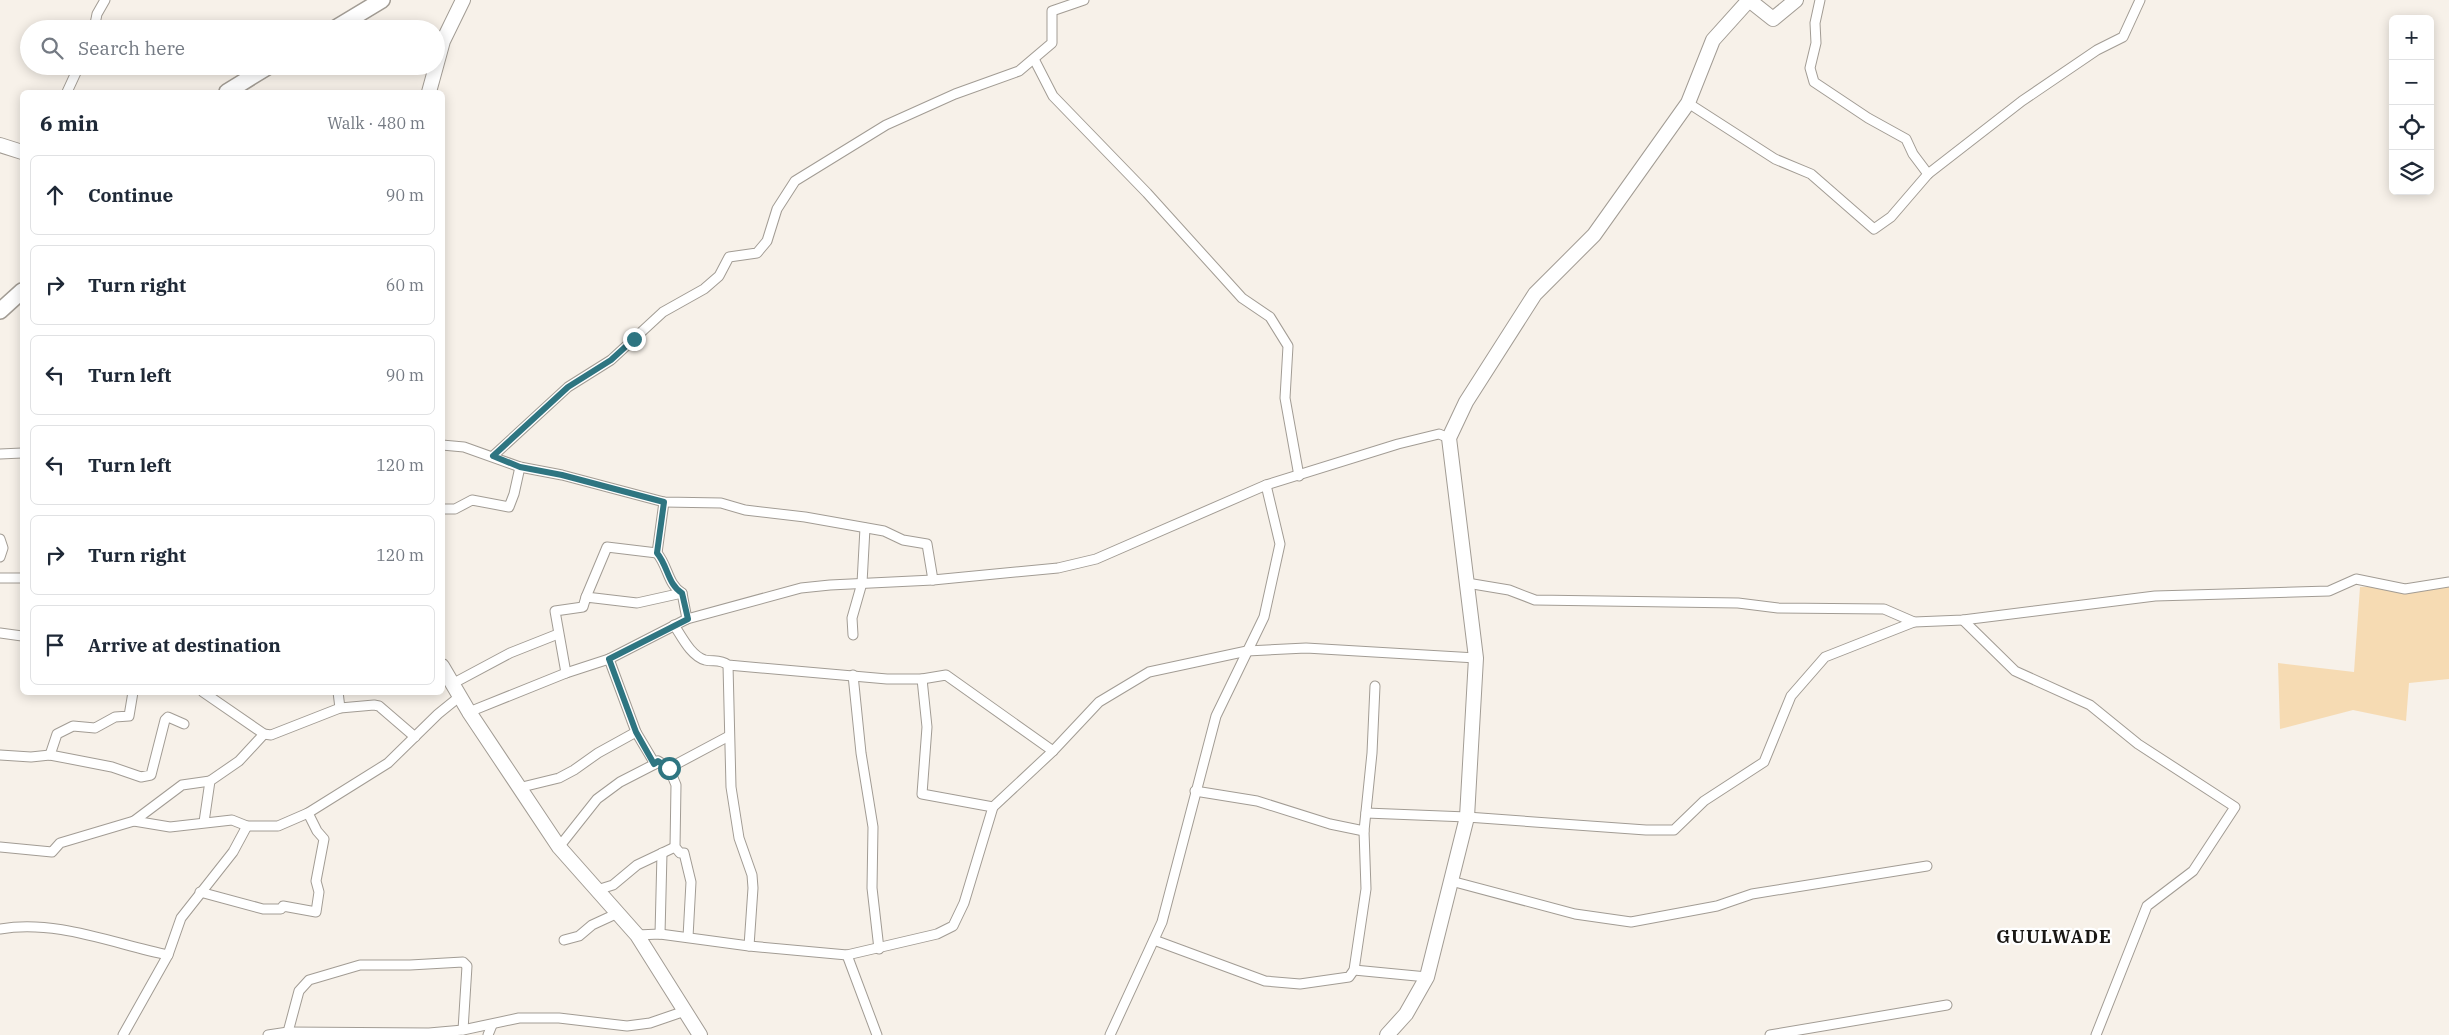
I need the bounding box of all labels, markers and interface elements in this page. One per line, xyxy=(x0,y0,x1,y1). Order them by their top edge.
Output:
map controls xyxy=(2389,15,2434,195)
button: + xyxy=(2389,15,2434,60)
search box xyxy=(20,20,445,75)
icon: search xyxy=(38,34,66,62)
text: Search here xyxy=(78,36,185,60)
button: − xyxy=(2389,60,2434,105)
button: locate xyxy=(2389,105,2434,150)
text: 6 min xyxy=(40,109,99,137)
text: Walk · 480 m xyxy=(327,113,425,133)
button: layers xyxy=(2389,150,2434,195)
icon: ahead xyxy=(41,181,69,209)
text: Continue xyxy=(88,183,173,207)
text: 90 m xyxy=(386,185,424,205)
icon: right xyxy=(41,271,69,299)
text: Turn right xyxy=(88,273,186,297)
text: 60 m xyxy=(386,275,424,295)
route end xyxy=(623,328,646,351)
icon: left xyxy=(41,361,69,389)
text: Turn left xyxy=(88,363,171,387)
text: 90 m xyxy=(386,365,424,385)
icon: left xyxy=(41,451,69,479)
text: Turn left xyxy=(88,453,171,477)
text: 120 m xyxy=(376,455,424,475)
icon: right xyxy=(41,541,69,569)
text: Turn right xyxy=(88,543,186,567)
text: 120 m xyxy=(376,545,424,565)
icon: arrive xyxy=(41,631,69,659)
text: Arrive at destination xyxy=(88,633,281,657)
route start xyxy=(658,757,681,780)
district label: GUULWADE xyxy=(1996,925,2112,948)

